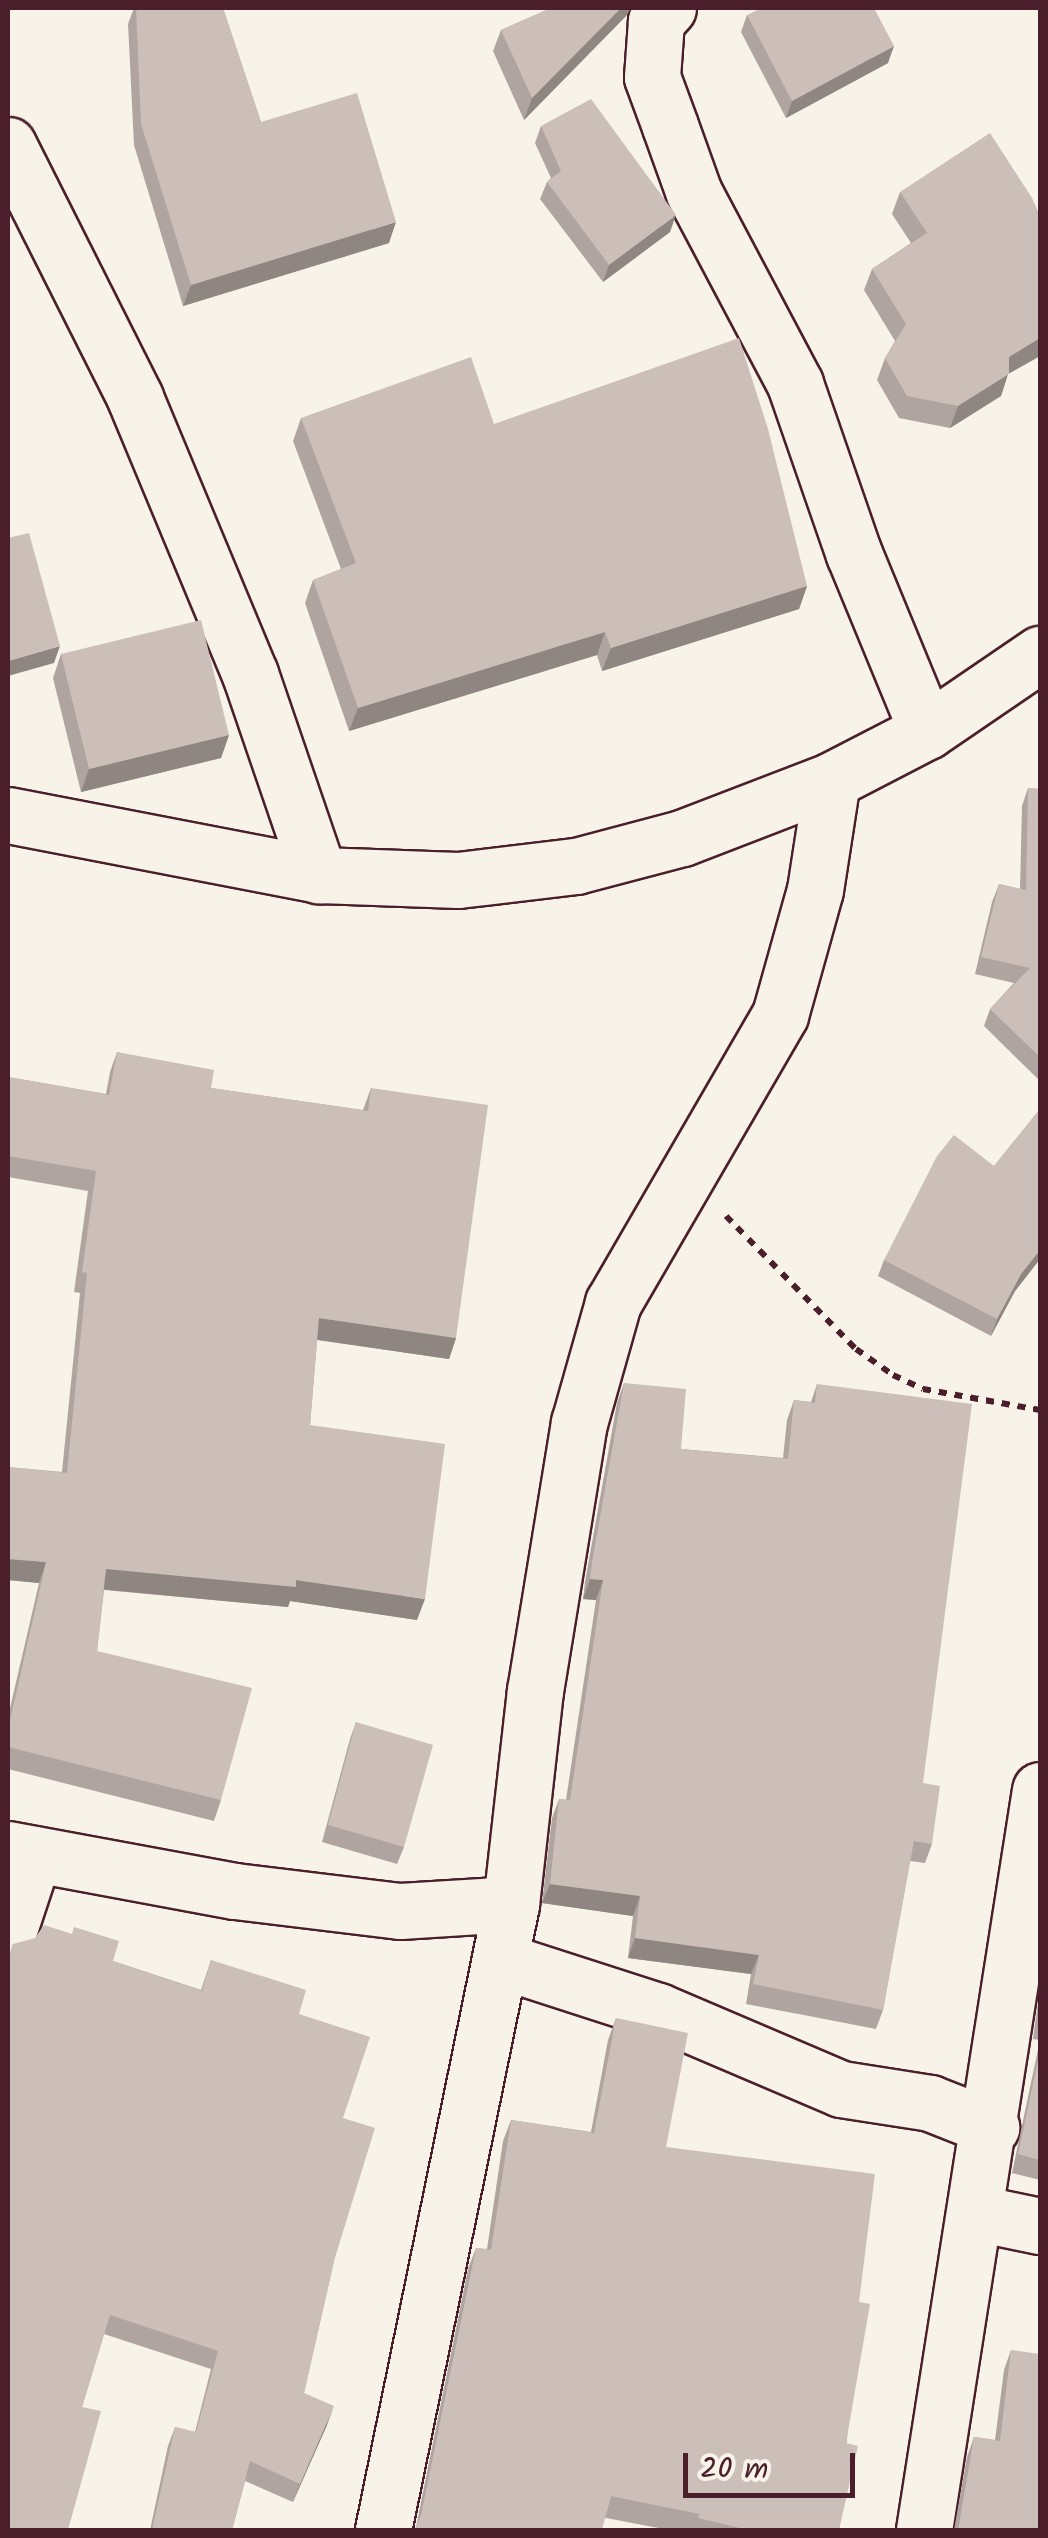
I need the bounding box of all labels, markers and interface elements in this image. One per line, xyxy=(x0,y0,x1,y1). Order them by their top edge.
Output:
scale bar xyxy=(688,2433,860,2495)
text: 20 m xyxy=(700,2446,768,2494)

